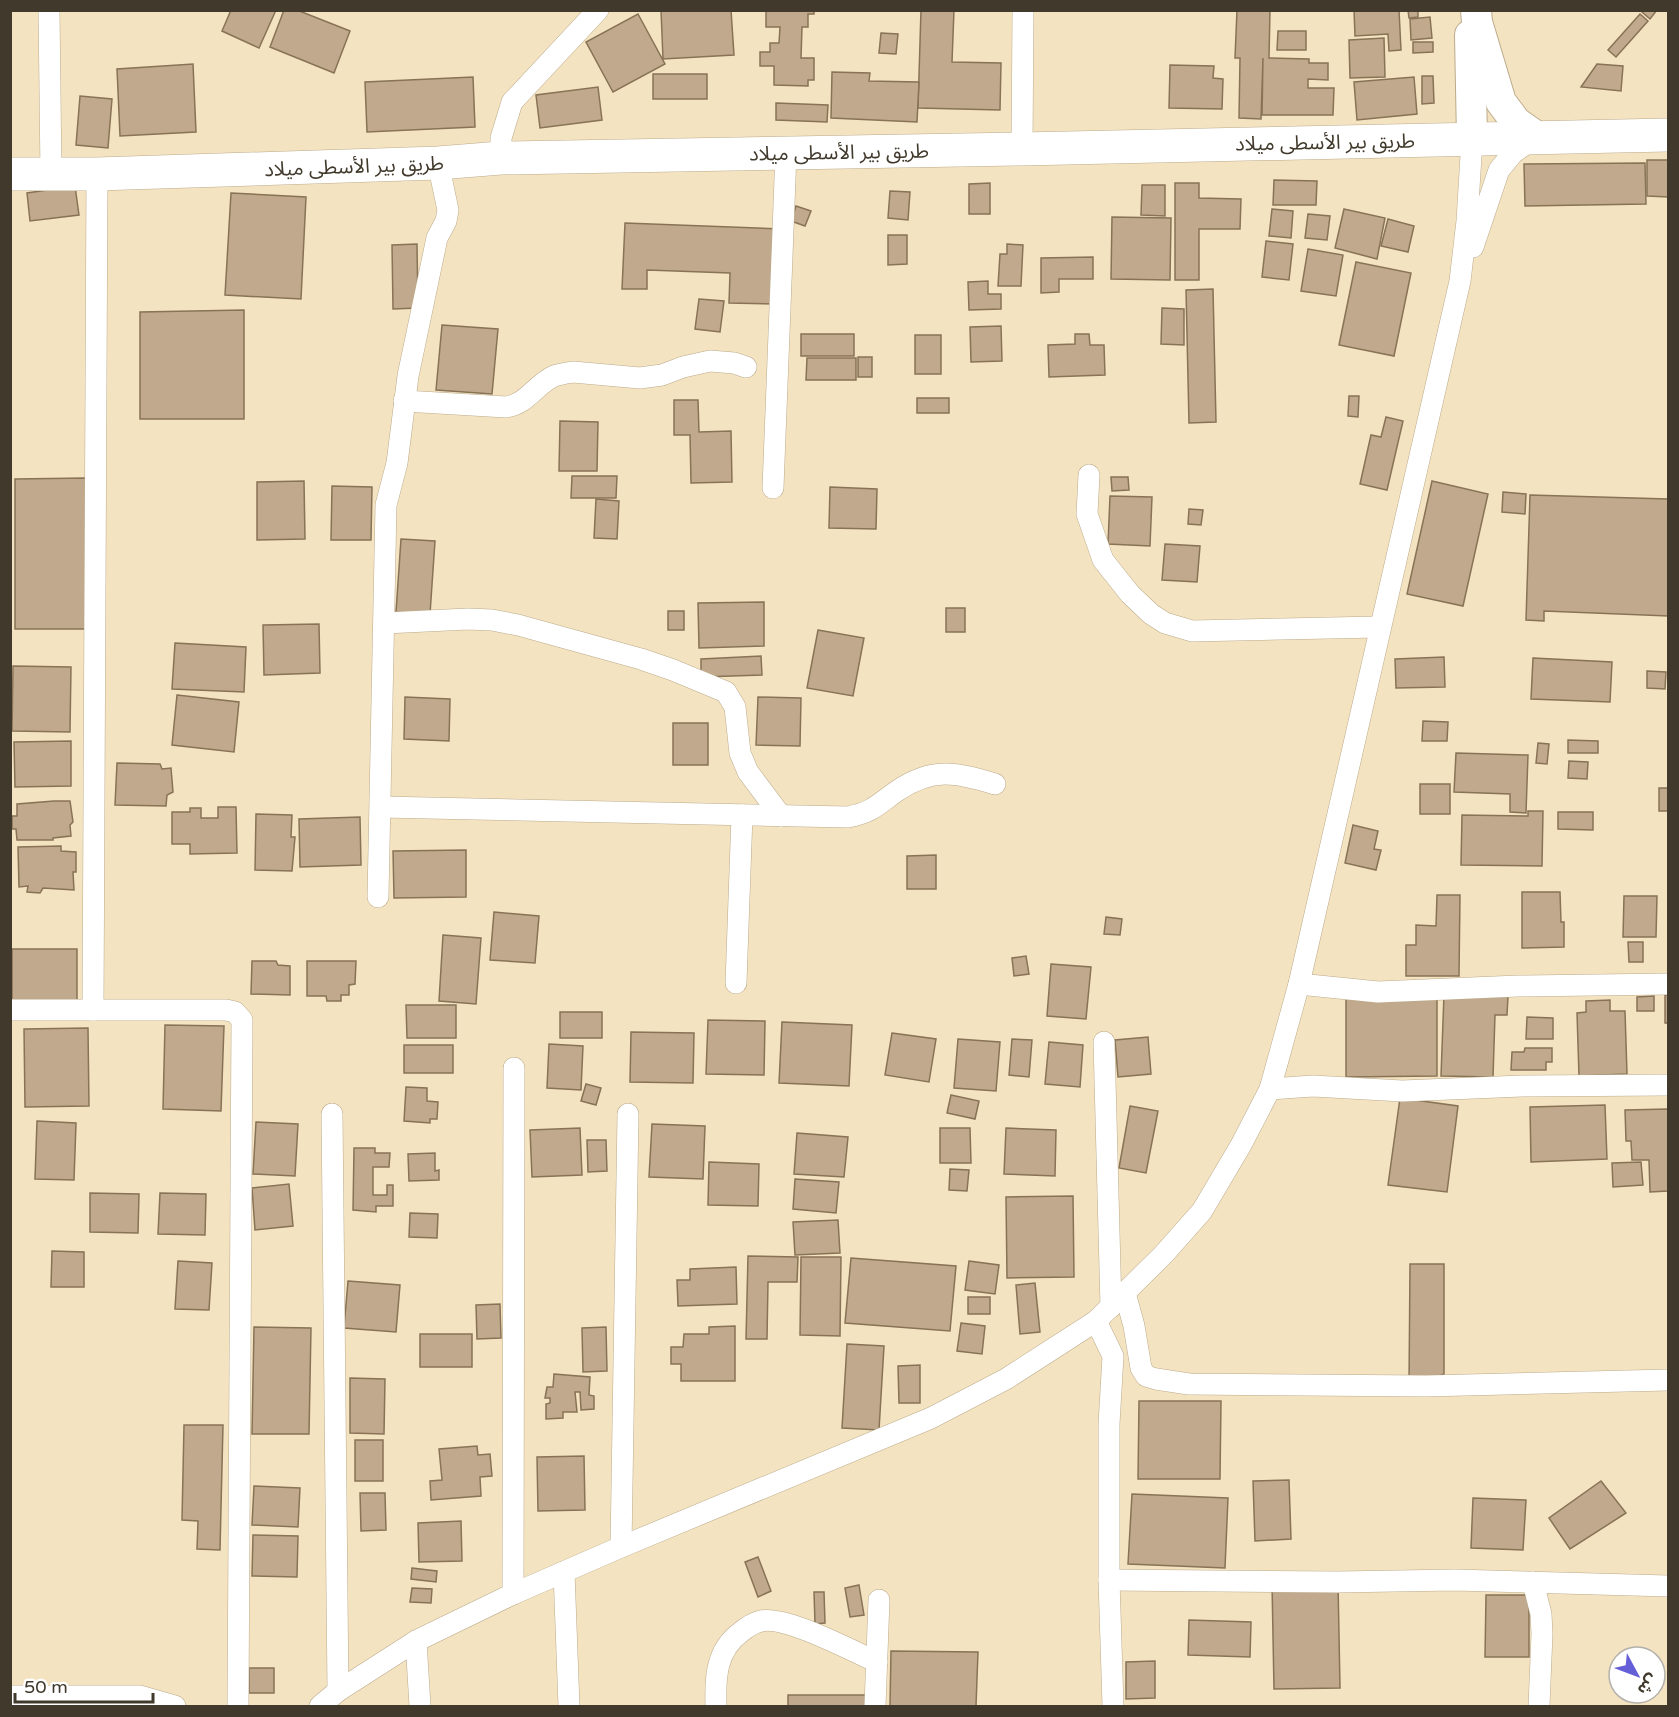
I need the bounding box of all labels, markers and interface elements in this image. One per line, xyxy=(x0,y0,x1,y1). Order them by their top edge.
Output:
street label: طريق بير الأسطى ميلاد xyxy=(1235,129,1415,157)
street label: طريق بير الأسطى ميلاد xyxy=(749,139,929,167)
street label: طريق بير الأسطى ميلاد xyxy=(264,152,444,182)
north arrow xyxy=(1607,1645,1667,1705)
scale bar xyxy=(15,1666,153,1704)
text: ش xyxy=(1633,1669,1662,1699)
text: 50 m xyxy=(24,1676,68,1698)

